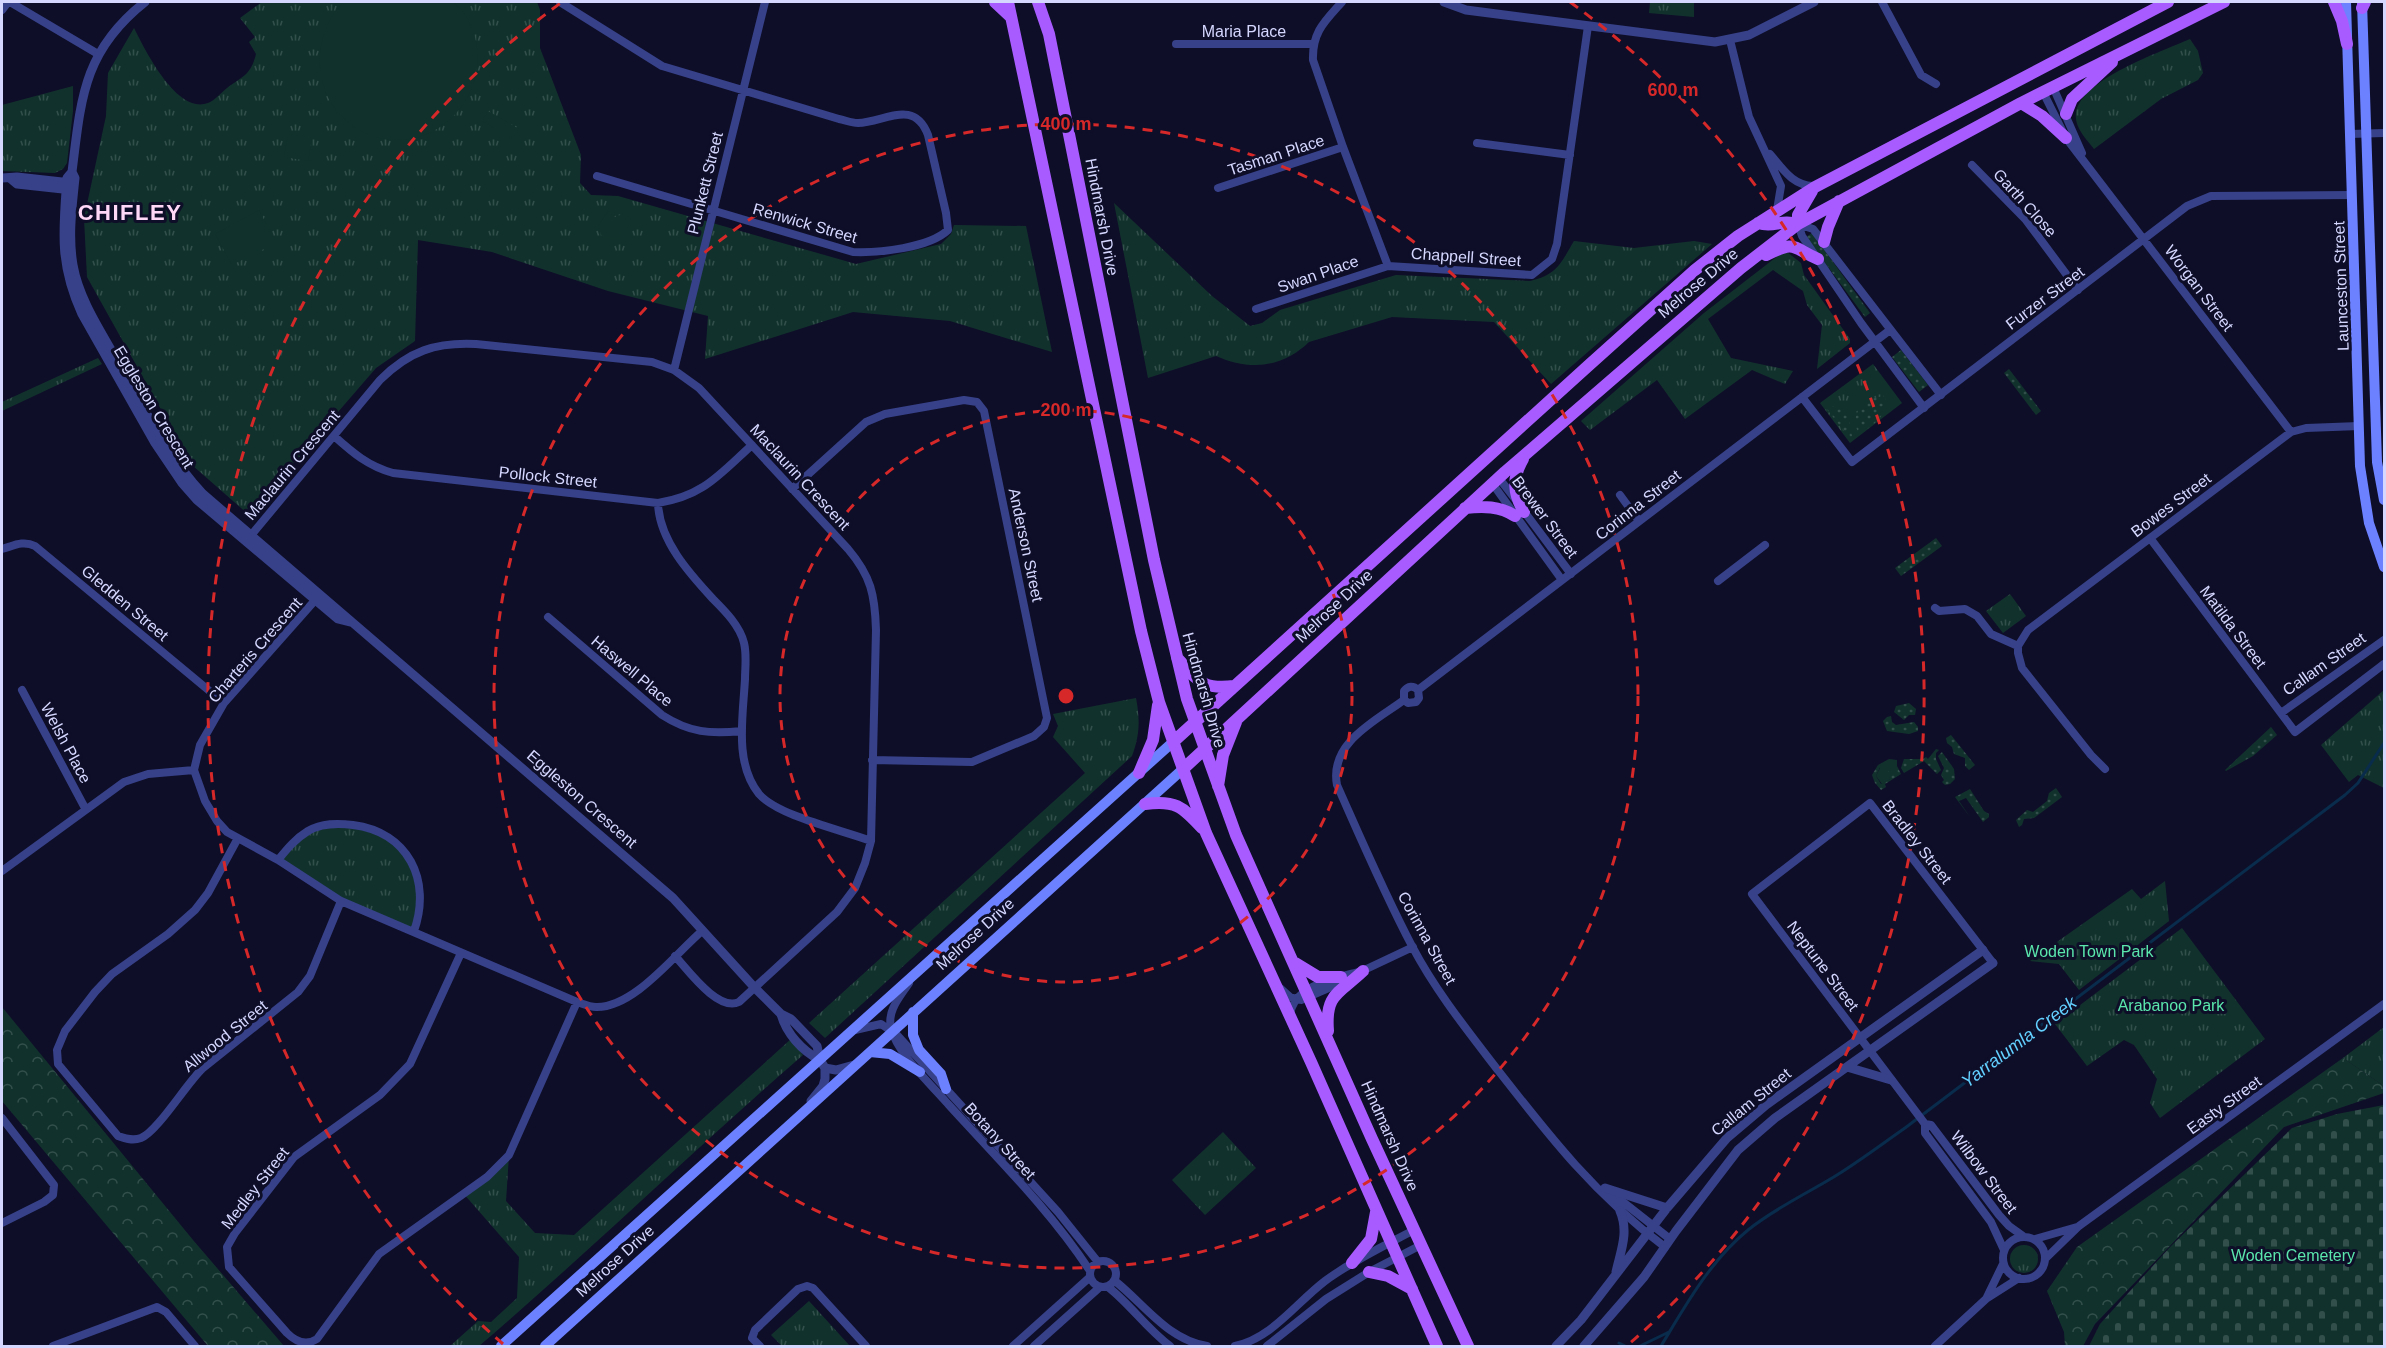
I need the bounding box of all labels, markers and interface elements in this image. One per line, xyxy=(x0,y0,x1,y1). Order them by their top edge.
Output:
street label: Maria Place xyxy=(1202,23,1286,40)
text: 600 m xyxy=(1647,80,1699,100)
text: 400 m xyxy=(1040,114,1092,134)
street label: Plunkett Street xyxy=(684,129,726,236)
street label: Tasman Place xyxy=(1226,131,1327,179)
street label: Hindmarsh Drive xyxy=(1082,157,1122,277)
street label: Garth Close xyxy=(1990,166,2060,240)
district label: CHIFLEY xyxy=(78,200,182,225)
street label: Renwick Street xyxy=(751,200,860,246)
street label: Launceston Street xyxy=(2330,220,2352,351)
street label: Worgan Street xyxy=(2161,242,2237,335)
street label: Chappell Street xyxy=(1410,245,1522,269)
street label: Melrose Drive xyxy=(1655,245,1741,321)
street label: Swan Place xyxy=(1275,252,1361,296)
street label: Furzer Street xyxy=(2003,263,2088,333)
street label: Eggleston Crescent xyxy=(111,343,198,472)
text: 200 m xyxy=(1040,400,1092,420)
street label: Maclaurin Crescent xyxy=(241,406,343,523)
street label: Maclaurin Crescent xyxy=(747,421,854,534)
street label: Pollock Street xyxy=(498,463,599,491)
street label: Corinna Street xyxy=(1592,466,1684,543)
street label: Bowes Street xyxy=(2128,469,2215,540)
street label: Brewer Street xyxy=(1509,473,1582,562)
street label: Anderson Street xyxy=(1006,487,1046,604)
street label: Gledden Street xyxy=(78,562,172,644)
street label: Melrose Drive xyxy=(1292,566,1376,646)
street label: Matilda Street xyxy=(2197,582,2270,672)
street label: Charteris Crescent xyxy=(205,594,306,706)
street label: Callam Street xyxy=(2279,629,2369,699)
street label: Hindmarsh Drive xyxy=(1179,630,1229,750)
street label: Haswell Place xyxy=(588,632,676,710)
centre of rings xyxy=(1056,686,1076,706)
street label: Welsh Place xyxy=(38,700,94,786)
street label: Eggleston Crescent xyxy=(524,747,641,852)
street label: Bradley Street xyxy=(1879,797,1955,888)
street label: Corinna Street xyxy=(1395,889,1460,988)
street label: Melrose Drive xyxy=(933,895,1017,973)
street label: Neptune Street xyxy=(1784,918,1863,1015)
park label: Woden Town Park xyxy=(2024,943,2155,960)
water label: Yarralumla Creek xyxy=(1958,992,2081,1092)
street label: Allwood Street xyxy=(180,997,271,1075)
park label: Arabanoo Park xyxy=(2118,997,2225,1014)
street label: Callam Street xyxy=(1708,1065,1794,1139)
street label: Easty Street xyxy=(2184,1072,2265,1137)
street label: Hindmarsh Drive xyxy=(1358,1078,1422,1194)
street label: Botany Street xyxy=(961,1099,1039,1183)
street label: Wilbow Street xyxy=(1948,1127,2021,1217)
street label: Medley Street xyxy=(218,1143,292,1232)
street label: Melrose Drive xyxy=(573,1222,657,1300)
park label: Woden Cemetery xyxy=(2231,1247,2355,1264)

